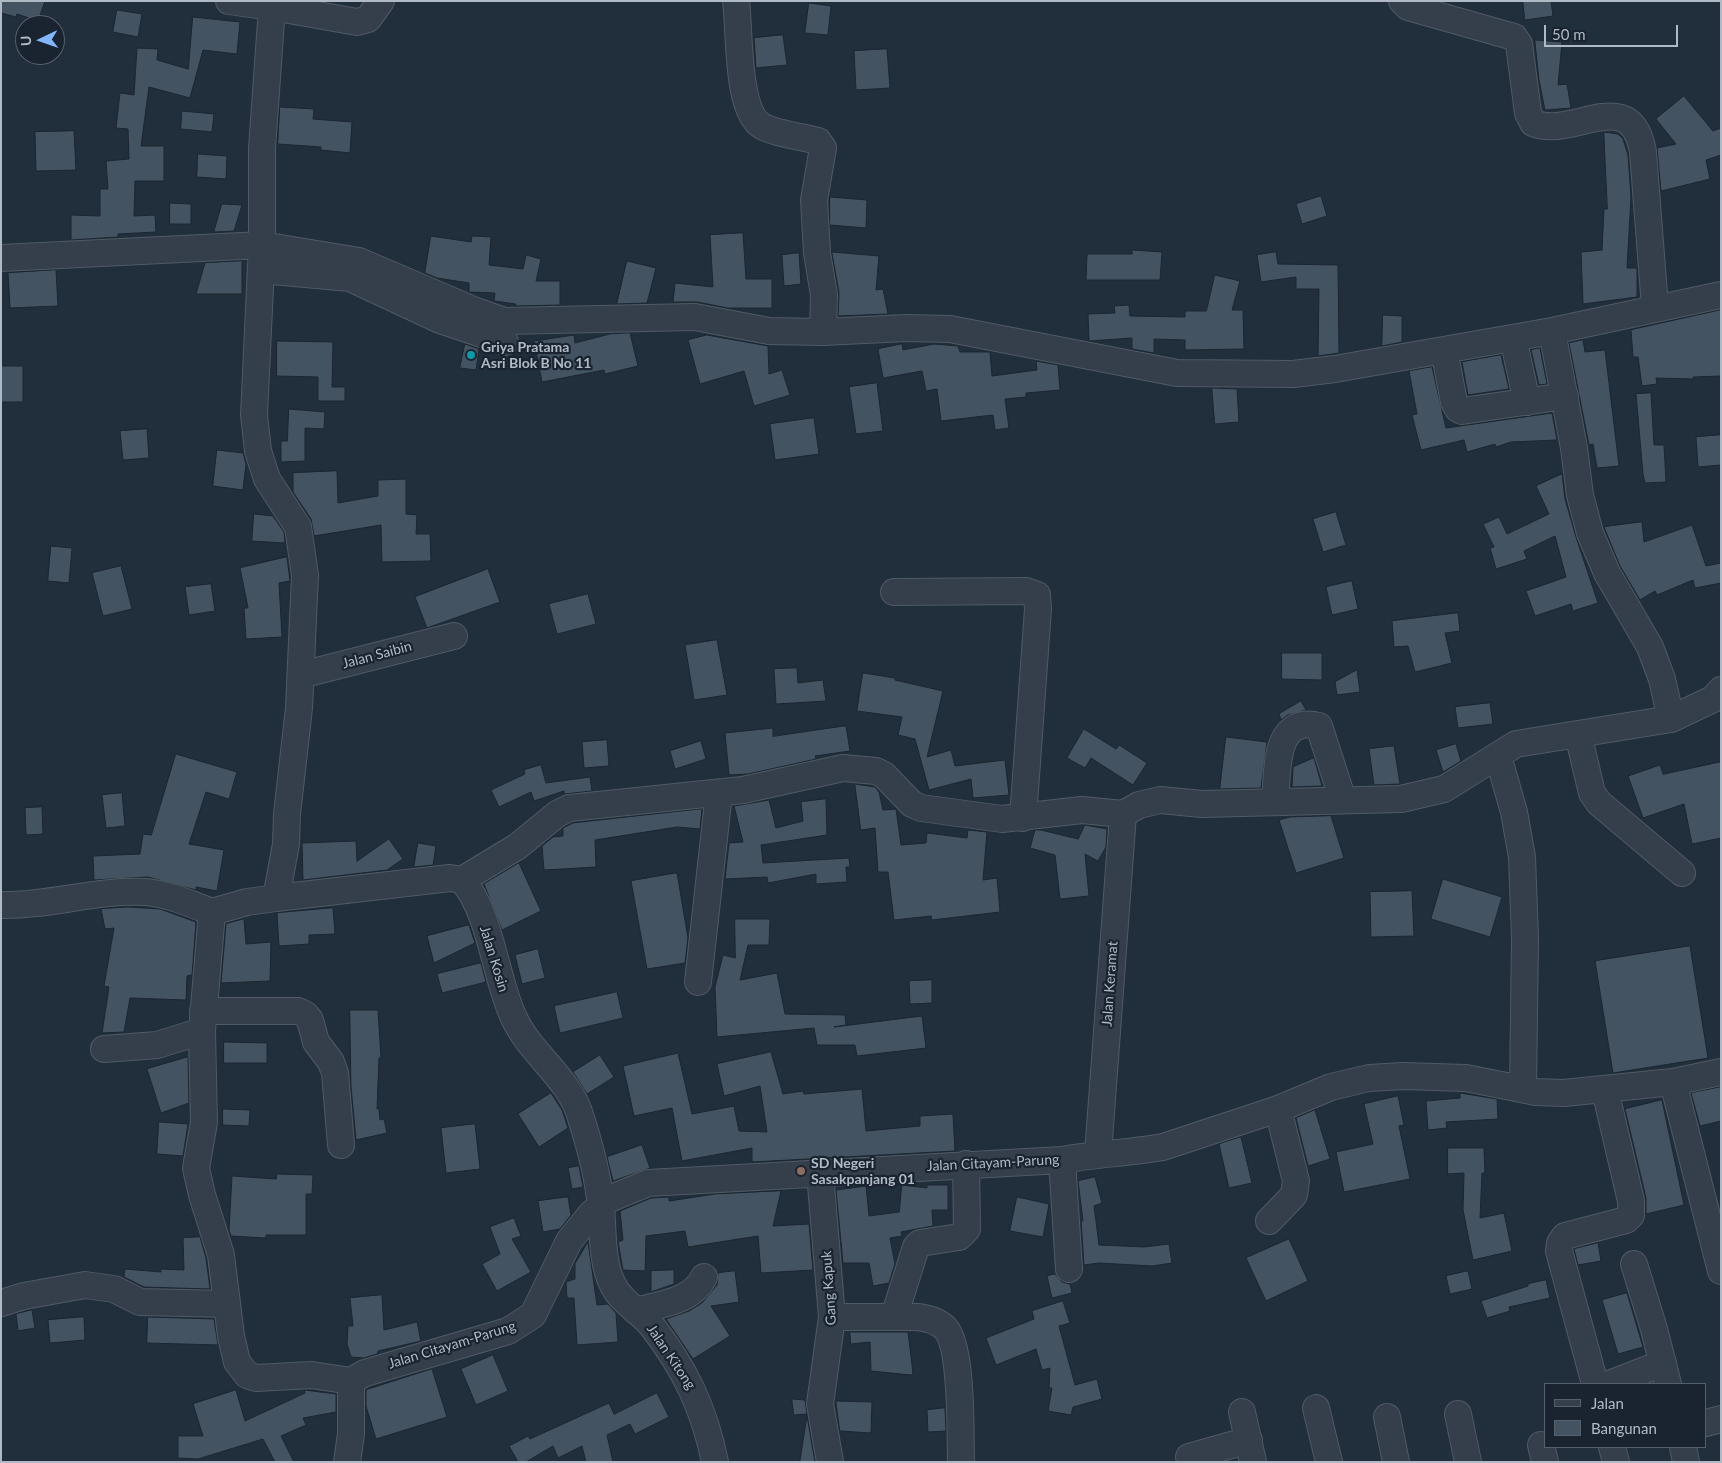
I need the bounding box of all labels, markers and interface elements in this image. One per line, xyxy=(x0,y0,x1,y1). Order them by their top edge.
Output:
north arrow xyxy=(15,15,65,65)
scale bar xyxy=(1547,15,1681,47)
text: 50 m xyxy=(1552,25,1586,43)
text: U xyxy=(17,35,34,46)
place label: Griya Pratama Asri Blok B No 11 xyxy=(481,339,591,372)
marker: Griya Pratama Asri Blok B No 11 xyxy=(465,349,477,361)
street label: Jalan Saibin xyxy=(340,638,414,672)
street label: Jalan Kosin xyxy=(476,924,512,994)
street label: Jalan Keramat xyxy=(1099,941,1121,1027)
street label: Jalan Citayam-Parung xyxy=(926,1151,1060,1175)
place label: SD Negeri Sasakpanjang 01 xyxy=(811,1155,915,1188)
marker: SD Negeri Sasakpanjang 01 xyxy=(795,1165,807,1177)
street label: Gang Kapuk xyxy=(818,1250,840,1326)
street label: Jalan Citayam-Parung xyxy=(386,1318,518,1372)
street label: Jalan Kitong xyxy=(643,1321,699,1393)
legend xyxy=(1544,1383,1707,1448)
text: Jalan xyxy=(1591,1394,1624,1412)
text: Bangunan xyxy=(1591,1419,1657,1437)

